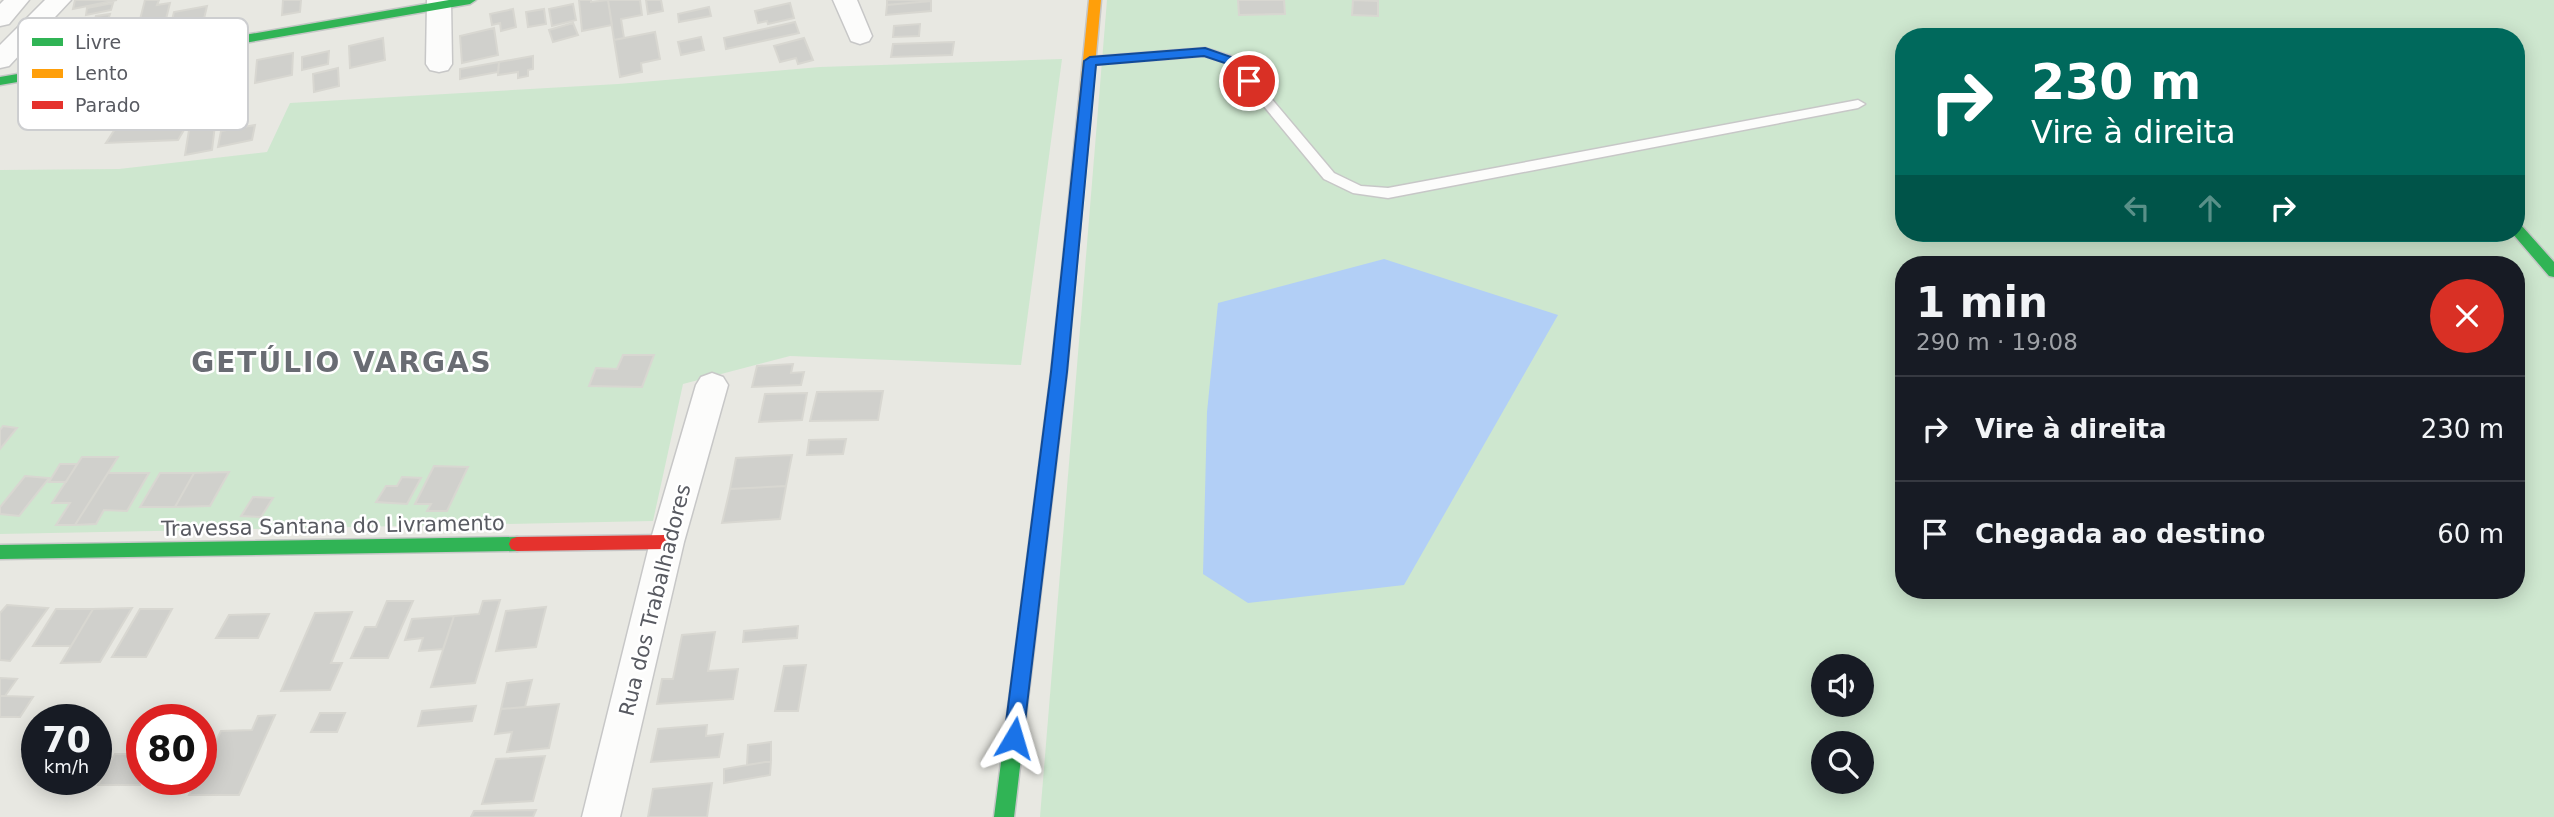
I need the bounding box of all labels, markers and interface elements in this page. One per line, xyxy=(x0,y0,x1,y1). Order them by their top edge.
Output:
legend xyxy=(18,18,248,130)
text: Livre xyxy=(75,31,121,53)
pin xyxy=(1219,51,1279,111)
text: 230 m xyxy=(2031,54,2201,111)
icon: right xyxy=(1916,56,2007,147)
text: Lento xyxy=(75,62,128,84)
icon: arrive xyxy=(1230,62,1268,100)
text: Parado xyxy=(75,94,140,116)
text: Vire à direita xyxy=(2031,113,2236,151)
icon: left xyxy=(2118,189,2156,227)
icon: ahead xyxy=(2191,189,2229,227)
icon: right xyxy=(2264,189,2302,227)
text: 1 min xyxy=(1916,278,2048,327)
button: close xyxy=(2430,279,2504,353)
text: 290 m · 19:08 xyxy=(1916,329,2078,355)
district label: GETÚLIO VARGAS xyxy=(191,345,493,379)
icon: right xyxy=(1916,410,1954,448)
text: Vire à direita xyxy=(1975,414,2167,444)
text: 230 m xyxy=(2421,414,2504,444)
street label: Rua dos Trabalhadores xyxy=(615,482,695,718)
street label: Travessa Santana do Livramento xyxy=(160,511,505,541)
icon: arrive xyxy=(1916,515,1954,553)
text: Chegada ao destino xyxy=(1975,519,2265,549)
text: 60 m xyxy=(2437,519,2504,549)
map controls xyxy=(1811,654,1874,794)
button: sound xyxy=(1811,654,1874,717)
position arrow xyxy=(977,701,1051,775)
speed limit sign: 80 xyxy=(126,704,217,795)
text: 70 xyxy=(42,720,91,760)
button: search xyxy=(1811,731,1874,794)
text: km/h xyxy=(44,756,89,777)

